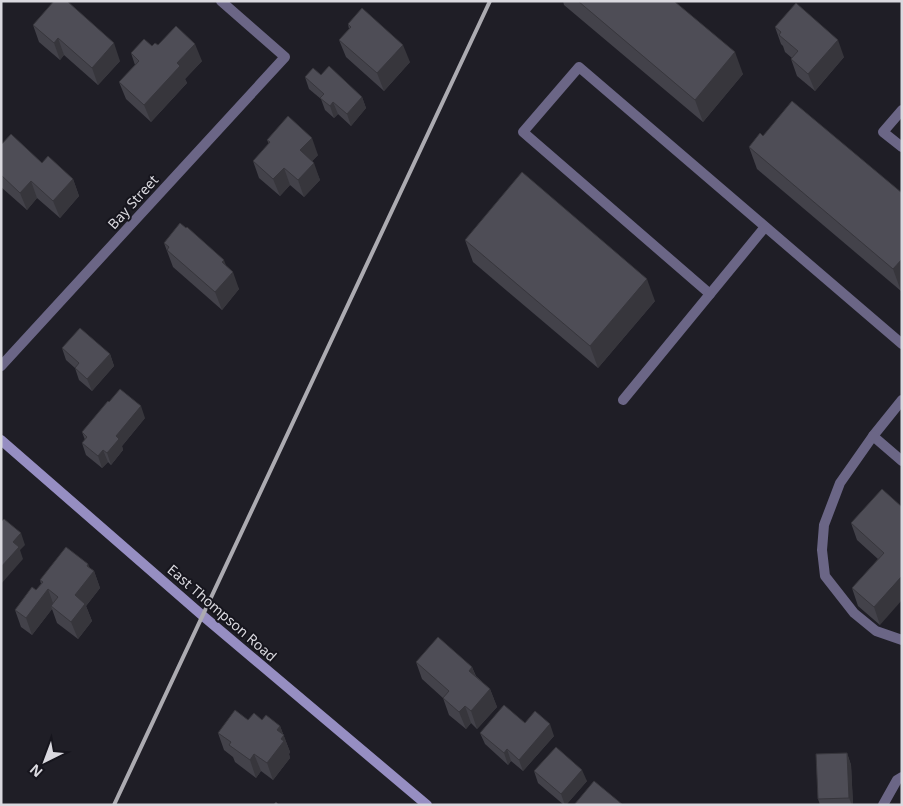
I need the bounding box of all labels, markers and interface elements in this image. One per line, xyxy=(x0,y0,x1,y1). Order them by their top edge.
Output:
street label: Bay Street xyxy=(103,170,162,233)
street label: East Thompson Road xyxy=(164,560,281,665)
north arrow xyxy=(20,736,70,786)
text: N xyxy=(25,760,47,782)

